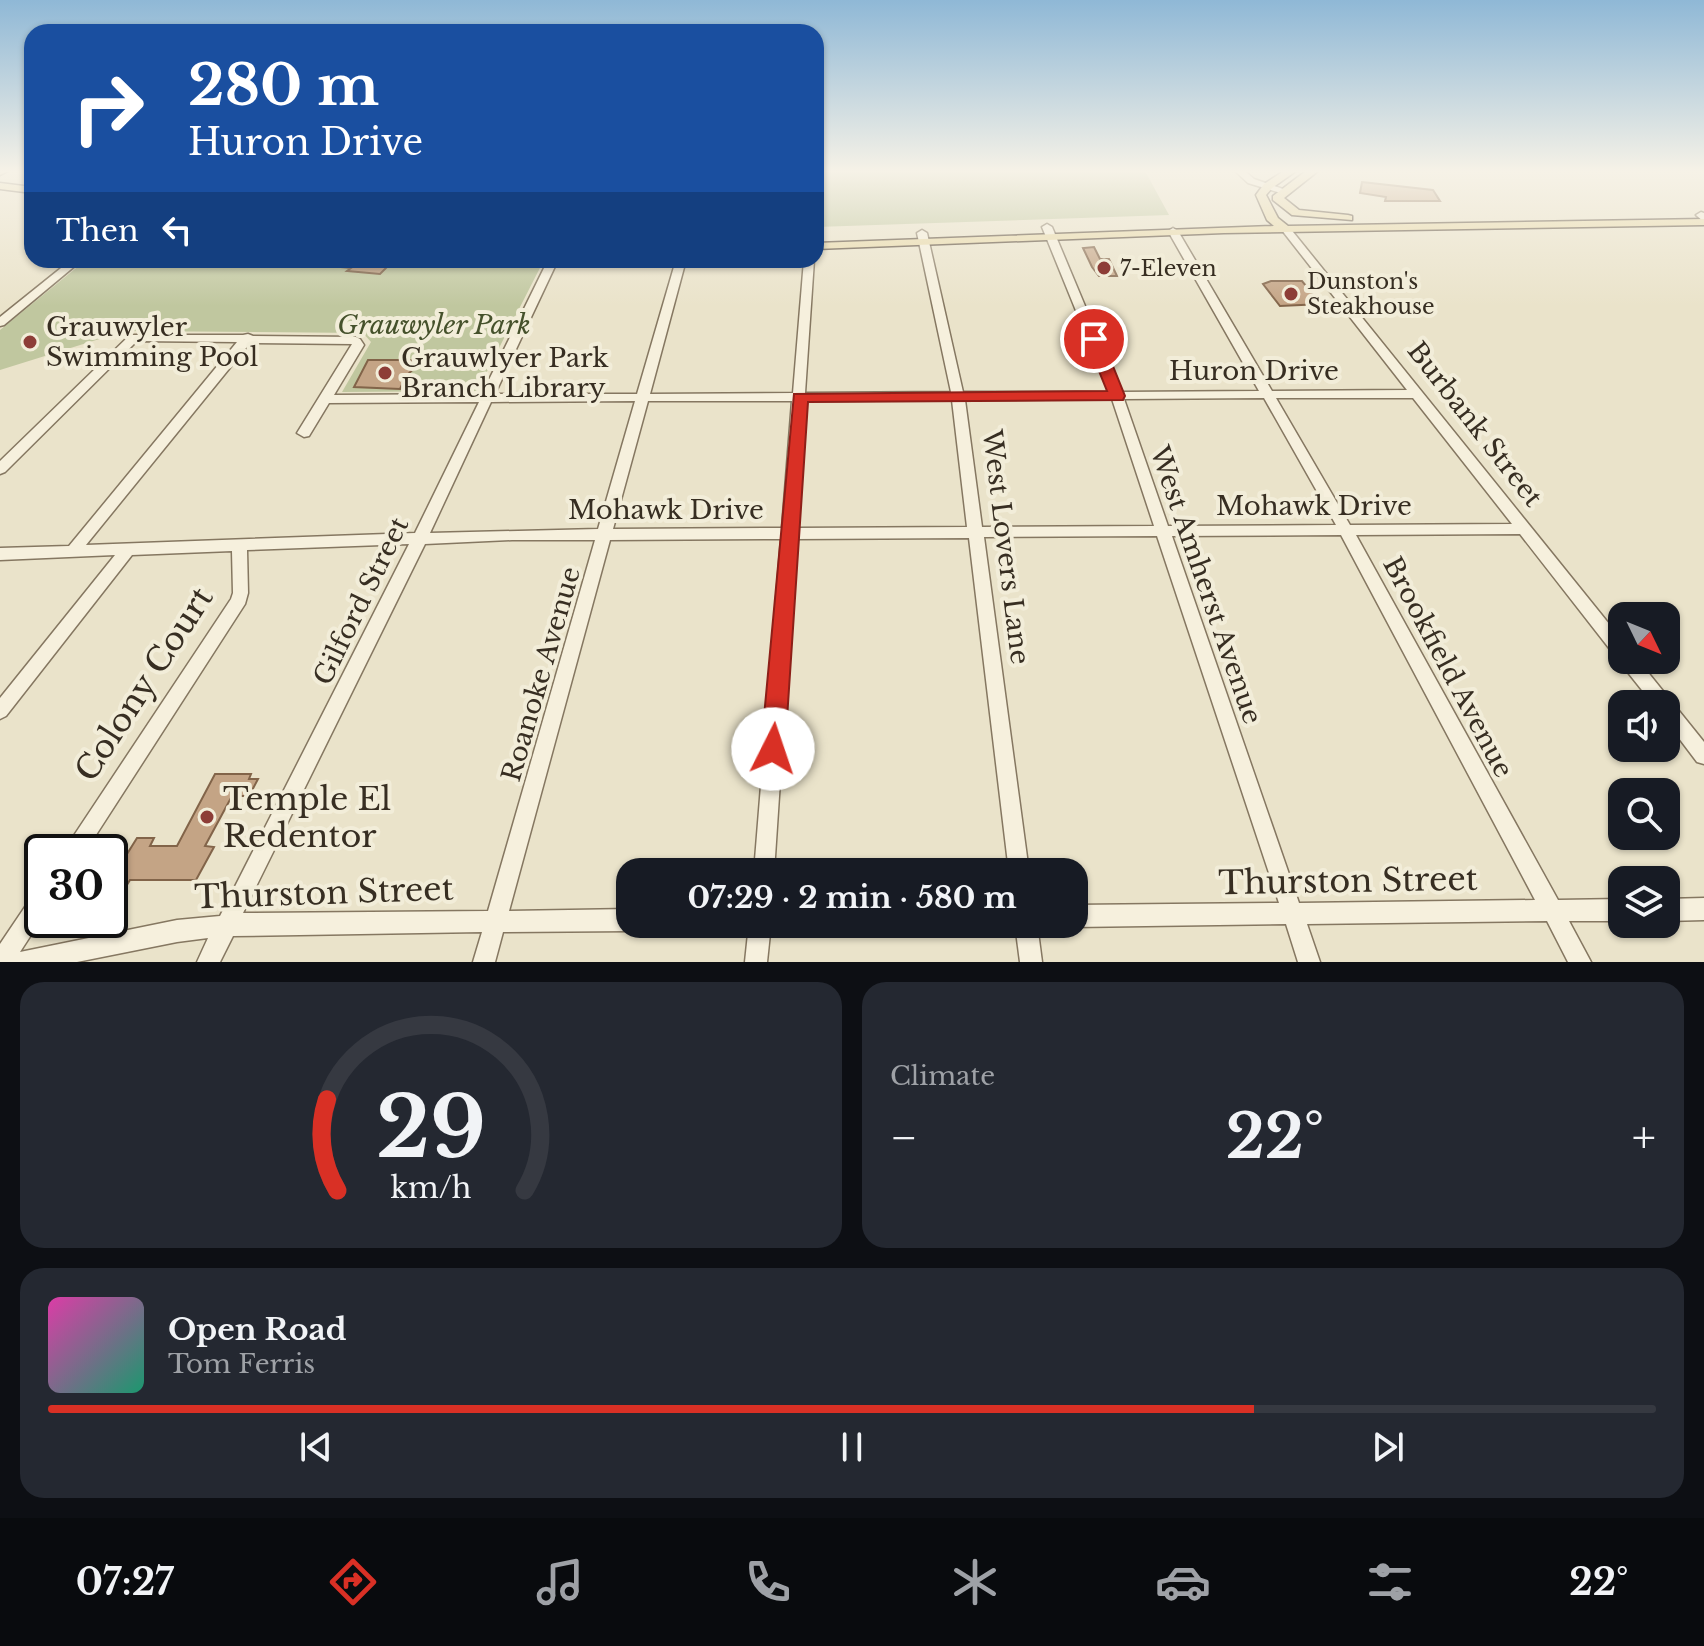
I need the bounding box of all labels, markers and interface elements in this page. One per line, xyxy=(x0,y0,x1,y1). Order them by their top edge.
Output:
text: 280 m xyxy=(188,51,379,120)
icon: right xyxy=(56,56,160,160)
text: Huron Drive xyxy=(188,120,423,165)
icon: left xyxy=(155,208,199,252)
text: Then xyxy=(56,212,139,249)
place label: 7-Eleven xyxy=(1120,255,1217,282)
marker: 7-Eleven xyxy=(1095,259,1113,277)
place label: Dunston's Steakhouse xyxy=(1307,268,1435,320)
marker: Dunston's Steakhouse xyxy=(1282,285,1300,303)
pin xyxy=(1060,305,1128,373)
park label: Grauwyler Park xyxy=(337,309,531,341)
place label: Grauwyler Swimming Pool xyxy=(46,311,258,373)
icon: arrive xyxy=(1072,317,1116,361)
marker: Grauwyler Swimming Pool xyxy=(21,333,39,351)
street label: Burbank Street xyxy=(1401,335,1549,513)
place label: Grauwlyer Park Branch Library xyxy=(401,342,609,404)
street label: Huron Drive xyxy=(1169,355,1339,387)
marker: Grauwlyer Park Branch Library xyxy=(376,364,394,382)
street label: West Lovers Lane xyxy=(976,427,1036,666)
street label: West Amherst Avenue xyxy=(1143,441,1269,728)
street label: Mohawk Drive xyxy=(1216,490,1412,522)
street label: Mohawk Drive xyxy=(568,494,764,526)
street label: Gilford Street xyxy=(307,512,416,690)
street label: Brookfield Avenue xyxy=(1376,551,1520,783)
street label: Roanoke Avenue xyxy=(495,563,587,785)
street label: Colony Court xyxy=(66,579,222,789)
north arrow xyxy=(1608,602,1680,674)
map controls xyxy=(1608,602,1680,938)
button: sound xyxy=(1608,690,1680,762)
position arrow xyxy=(731,707,815,791)
button: search xyxy=(1608,778,1680,850)
place label: Temple El Redentor xyxy=(223,779,391,856)
marker: Temple El Redentor xyxy=(198,808,216,826)
speed limit sign: 30 xyxy=(24,834,128,938)
street label: Thurston Street xyxy=(1218,859,1478,903)
button: layers xyxy=(1608,866,1680,938)
street label: Thurston Street xyxy=(194,868,454,918)
text: 07:29 · 2 min · 580 m xyxy=(687,879,1017,916)
text: Climate xyxy=(890,1060,995,1092)
text: 29 xyxy=(376,1076,486,1179)
text: 22° xyxy=(1226,1100,1324,1174)
text: − xyxy=(890,1110,918,1165)
text: + xyxy=(1632,1110,1656,1165)
text: km/h xyxy=(390,1170,472,1206)
text: Open Road xyxy=(168,1311,347,1348)
text: Tom Ferris xyxy=(168,1348,315,1380)
icon: previous xyxy=(294,1425,338,1469)
icon: pause xyxy=(830,1425,874,1469)
icon: next xyxy=(1366,1425,1410,1469)
icon: directions xyxy=(325,1554,381,1610)
icon: music xyxy=(532,1554,588,1610)
icon: phone xyxy=(740,1554,796,1610)
icon: climate xyxy=(947,1554,1003,1610)
icon: car xyxy=(1155,1554,1211,1610)
icon: filters xyxy=(1362,1554,1418,1610)
text: 07:27 xyxy=(76,1560,174,1605)
text: 22° xyxy=(1569,1560,1628,1605)

